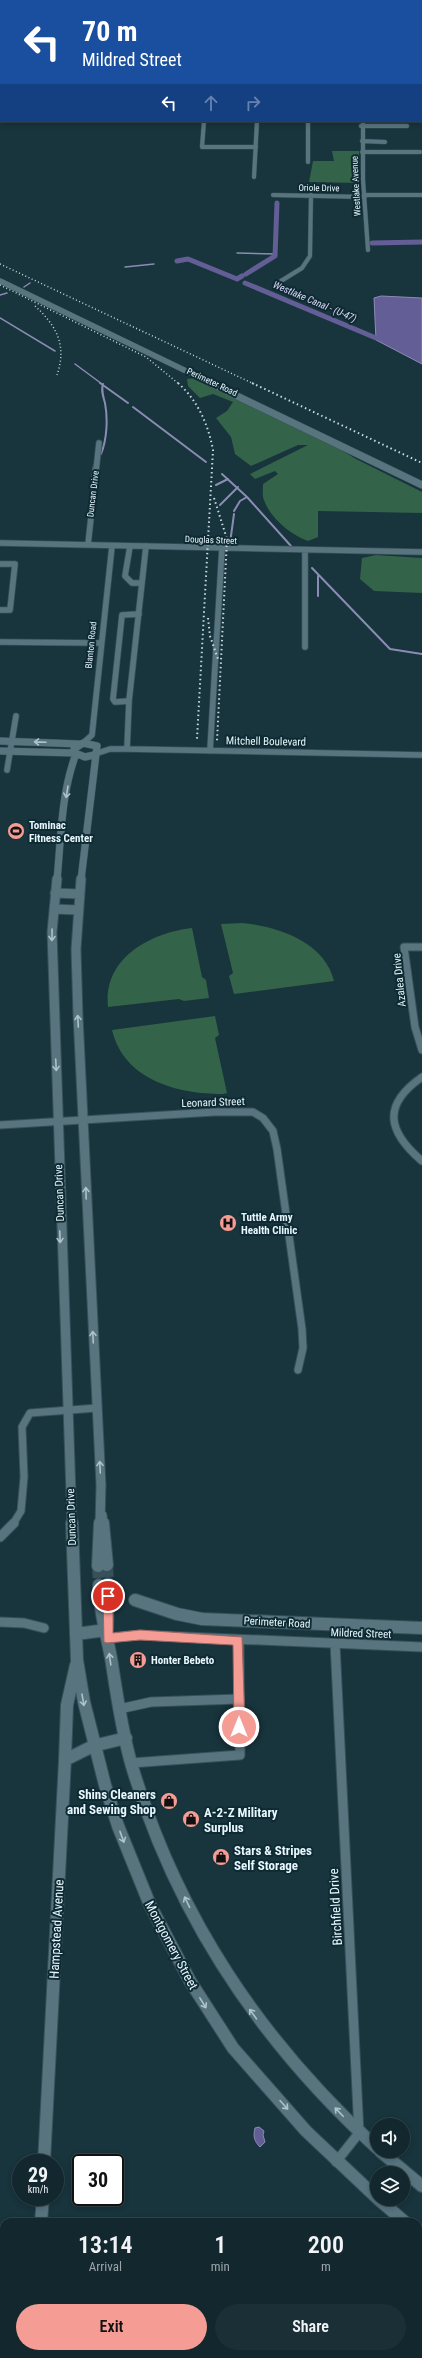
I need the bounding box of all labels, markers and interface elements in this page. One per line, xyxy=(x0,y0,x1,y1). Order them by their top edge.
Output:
text: 70 m xyxy=(82,15,138,48)
icon: left xyxy=(16,16,68,68)
text: Mildred Street xyxy=(82,49,182,70)
icon: left xyxy=(158,92,180,114)
icon: ahead xyxy=(200,92,222,114)
icon: right xyxy=(242,92,264,114)
street label: Westlake Avenue xyxy=(349,156,363,216)
street label: Oriole Drive xyxy=(298,183,340,193)
water label: Westlake Canal - (U-47) xyxy=(271,279,358,325)
street label: Perimeter Road xyxy=(185,366,239,398)
street label: Duncan Drive xyxy=(85,470,101,518)
street label: Douglas Street xyxy=(185,534,238,546)
street label: Blanton Road xyxy=(84,621,98,669)
street label: Mitchell Boulevard xyxy=(226,734,306,749)
one-way arrow xyxy=(34,739,47,746)
one-way arrow xyxy=(63,785,71,798)
place label: Tominac Fitness Center xyxy=(29,819,93,845)
sports icon: Tominac Fitness Center xyxy=(6,821,26,841)
one-way arrow xyxy=(48,928,56,941)
street label: Azalea Drive xyxy=(390,952,409,1007)
one-way arrow xyxy=(74,1015,81,1028)
one-way arrow xyxy=(52,1058,60,1071)
street label: Leonard Street xyxy=(181,1095,245,1110)
street label: Duncan Drive xyxy=(52,1164,67,1222)
one-way arrow xyxy=(82,1187,90,1200)
place label: Tuttle Army Health Clinic xyxy=(241,1211,297,1237)
hospital icon: Tuttle Army Health Clinic xyxy=(218,1213,238,1233)
one-way arrow xyxy=(57,1230,64,1243)
one-way arrow xyxy=(90,1331,97,1344)
one-way arrow xyxy=(96,1461,103,1474)
street label: Duncan Drive xyxy=(64,1488,79,1546)
pin xyxy=(91,1579,125,1613)
icon: arrive xyxy=(97,1585,119,1607)
street label: Perimeter Road xyxy=(243,1614,311,1631)
street label: Mildred Street xyxy=(330,1626,392,1641)
building icon: Honter Bebeto xyxy=(128,1650,148,1670)
one-way arrow xyxy=(106,1653,114,1666)
place label: Honter Bebeto xyxy=(151,1654,215,1667)
one-way arrow xyxy=(79,1693,87,1706)
position arrow xyxy=(218,1706,260,1748)
place label: Shins Cleaners and Sewing Shop xyxy=(67,1787,156,1817)
shop icon: Shins Cleaners and Sewing Shop xyxy=(159,1791,179,1811)
place label: A-2-Z Military Surplus xyxy=(204,1805,278,1835)
shop icon: A-2-Z Military Surplus xyxy=(181,1809,201,1829)
one-way arrow xyxy=(118,1830,126,1842)
place label: Stars & Stripes Self Storage xyxy=(234,1843,312,1873)
shop icon: Stars & Stripes Self Storage xyxy=(211,1847,231,1867)
street label: Birchfield Drive xyxy=(326,1868,345,1946)
street label: Hampstead Avenue xyxy=(46,1879,67,1979)
one-way arrow xyxy=(183,1897,190,1909)
street label: Montgomery Street xyxy=(142,1898,201,1992)
one-way arrow xyxy=(199,1998,208,2009)
one-way arrow xyxy=(249,2008,258,2019)
one-way arrow xyxy=(279,2100,288,2110)
one-way arrow xyxy=(334,2107,343,2117)
map controls xyxy=(370,2118,410,2206)
button: sound xyxy=(370,2118,410,2158)
speed limit sign: 30 xyxy=(72,2154,124,2206)
text: 29 xyxy=(28,2163,48,2187)
button: layers xyxy=(370,2166,410,2206)
text: km/h xyxy=(28,2184,48,2195)
text: 13:14 xyxy=(78,2231,133,2259)
text: 1 xyxy=(214,2231,226,2259)
text: 200 xyxy=(308,2231,344,2259)
text: Arrival xyxy=(89,2259,122,2274)
text: min xyxy=(211,2259,230,2274)
text: m xyxy=(321,2259,331,2274)
button: Exit xyxy=(16,2304,207,2350)
button: Share xyxy=(215,2304,406,2350)

